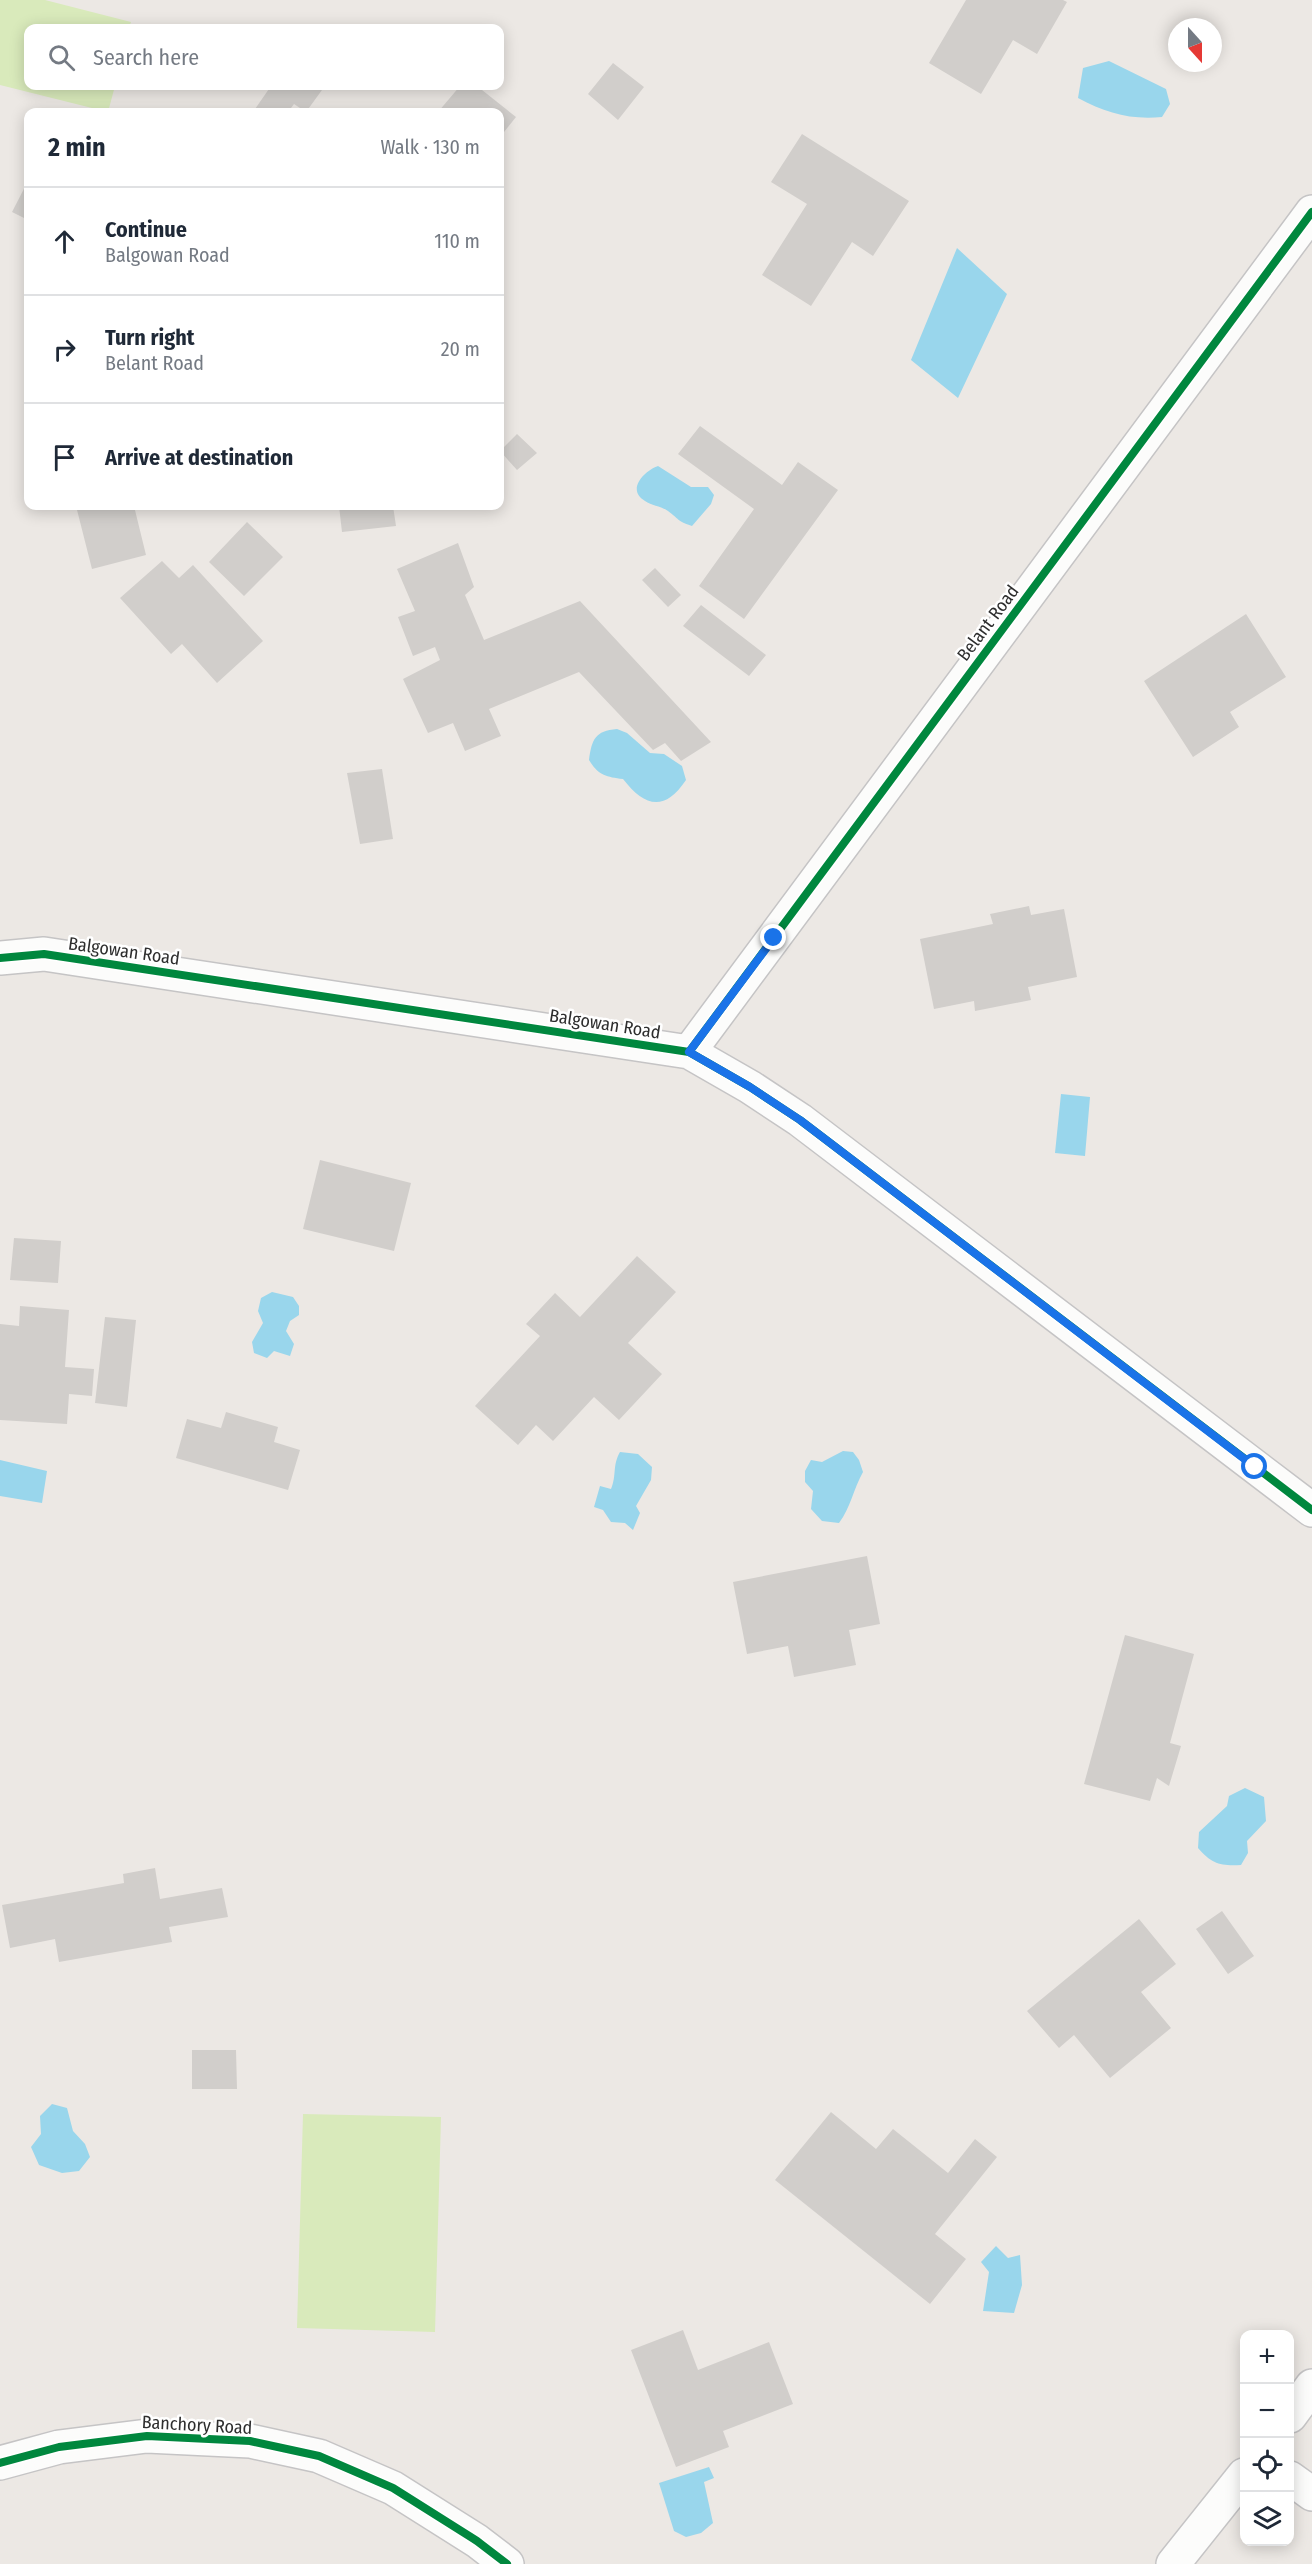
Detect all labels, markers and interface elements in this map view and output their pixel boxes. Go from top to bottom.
north arrow [1168,18,1222,72]
search box [24,24,504,90]
icon: search [45,41,78,74]
text: Search here [93,44,199,71]
text: 2 min [48,132,106,163]
text: Walk · 130 m [380,135,480,159]
text: Continue [105,216,187,243]
icon: ahead [48,225,81,258]
text: 110 m [434,229,480,253]
text: Balgowan Road [105,243,230,267]
text: Turn right [105,324,194,351]
icon: right [48,333,81,366]
text: 20 m [441,337,480,361]
text: Belant Road [105,351,204,375]
icon: arrive [48,441,81,474]
text: Arrive at destination [105,444,293,471]
street label: Belant Road [952,581,1024,665]
route end [760,924,786,950]
street label: Balgowan Road [67,932,181,970]
street label: Balgowan Road [548,1004,662,1044]
route start [1241,1453,1267,1479]
map controls [1240,2330,1294,2546]
button: + [1240,2330,1294,2384]
button: − [1240,2384,1294,2438]
street label: Banchory Road [141,2411,253,2439]
button: locate [1240,2438,1294,2492]
button: layers [1240,2492,1294,2546]

